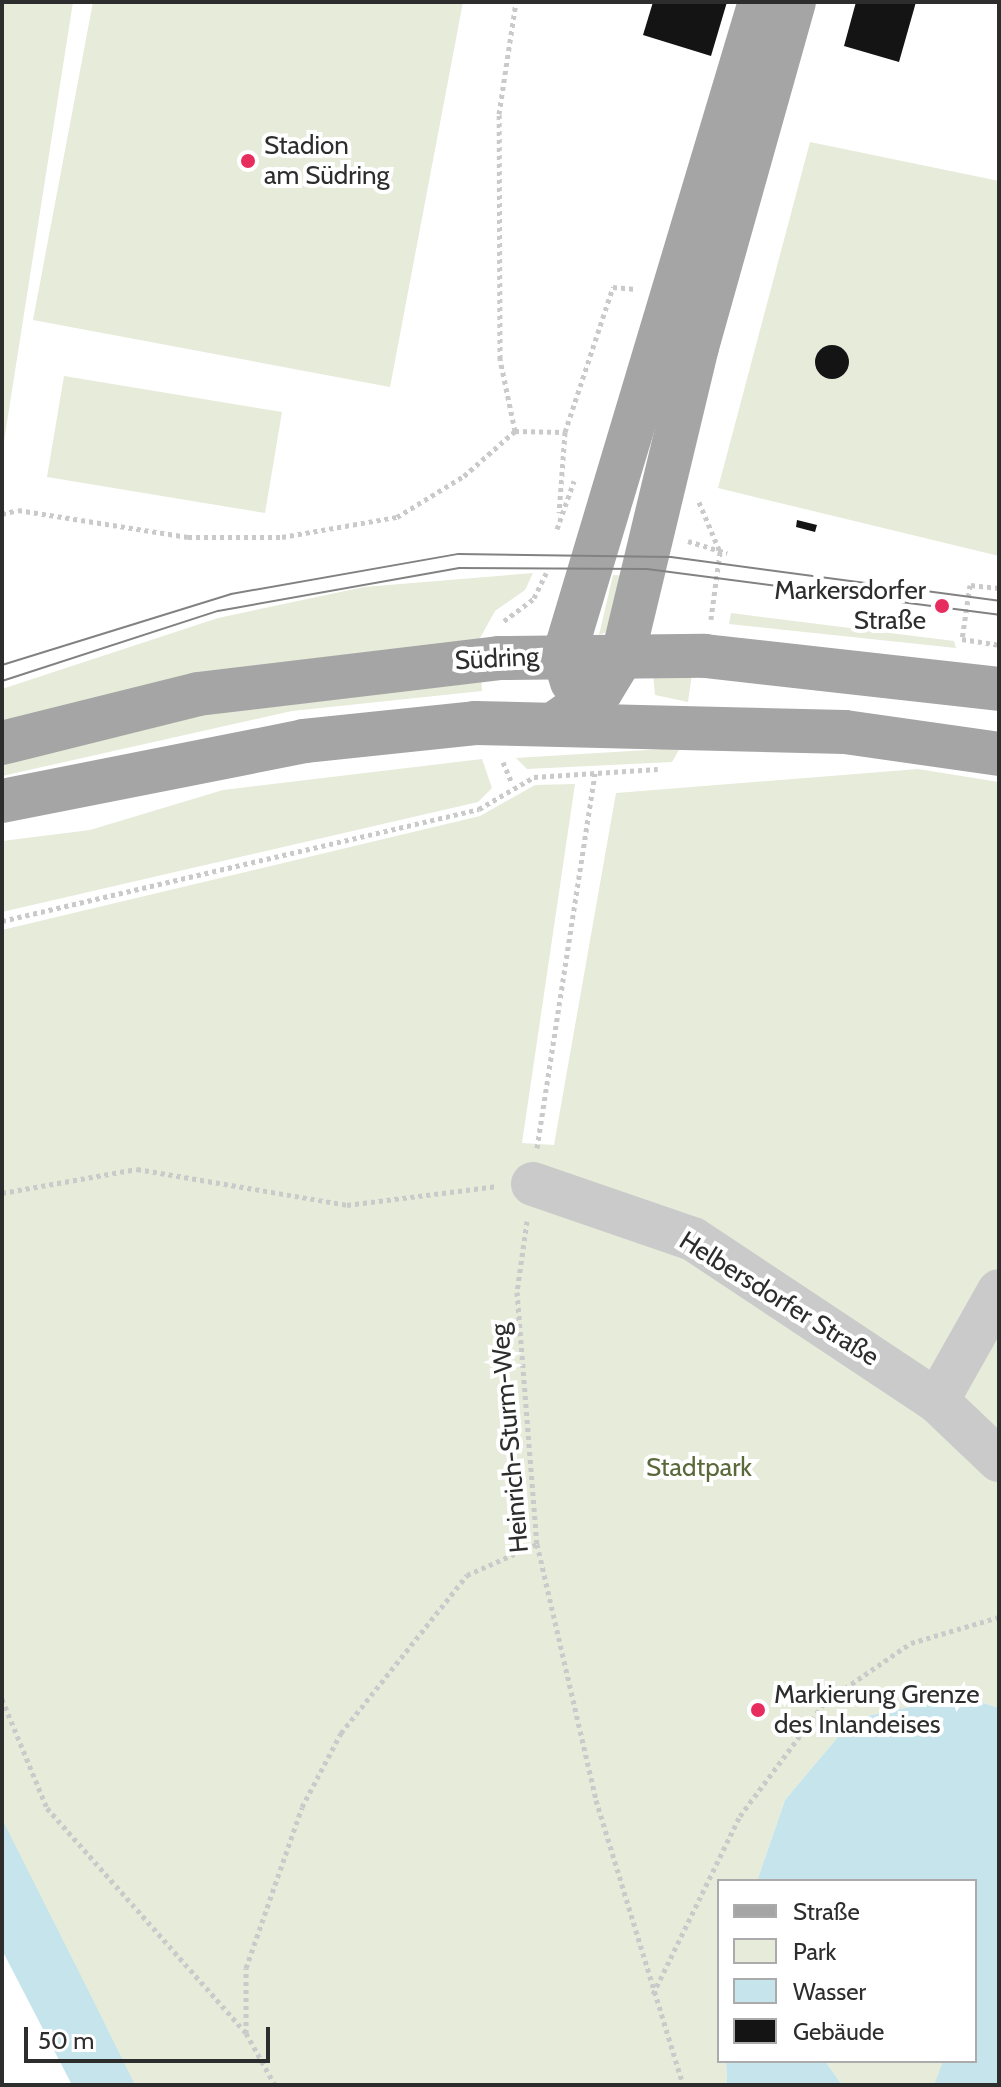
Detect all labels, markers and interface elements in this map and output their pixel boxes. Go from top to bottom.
place label: Stadion am Südring [264,130,389,192]
marker: Stadion am Südring [239,152,257,170]
place label: Markersdorfer Straße [774,575,926,636]
marker: Markersdorfer Straße [933,597,951,615]
street label: Südring [454,641,540,677]
street label: Helbersdorfer Straße [674,1225,884,1373]
street label: Heinrich-Sturm-Weg [484,1322,536,1554]
park label: Stadtpark [646,1452,752,1484]
place label: Markierung Grenze des Inlandeises [774,1679,980,1740]
marker: Markierung Grenze des Inlandeises [749,1701,767,1719]
legend [717,1879,977,2063]
text: Straße [793,1897,860,1926]
text: Park [793,1937,836,1966]
text: Wasser [793,1977,866,2006]
scale bar [28,2011,274,2061]
text: Gebäude [793,2017,884,2046]
text: 50 m [38,2026,94,2055]

